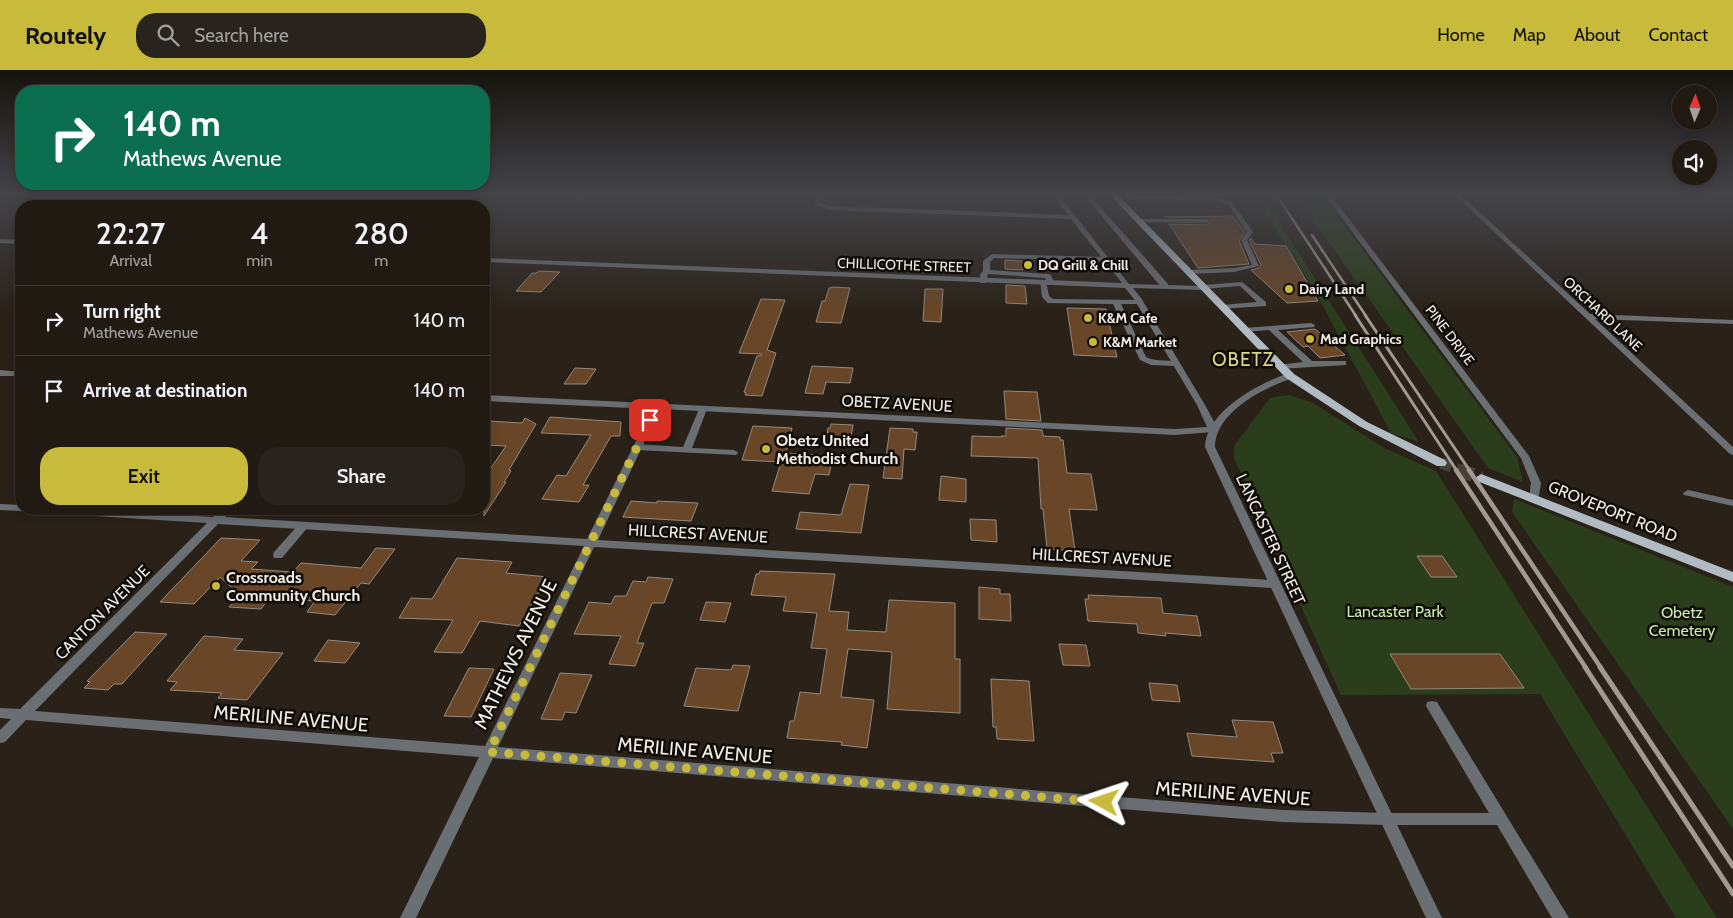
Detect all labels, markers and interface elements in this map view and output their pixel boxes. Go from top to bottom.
search box [136,13,486,58]
text: Routely [25,21,106,50]
icon: search [154,21,182,49]
text: Search here [194,24,289,47]
text: Home [1437,24,1485,46]
text: Map [1513,24,1546,46]
text: About [1574,24,1620,46]
text: Contact [1648,24,1708,46]
north arrow [1672,85,1718,130]
map controls [1672,85,1717,185]
text: 140 m [123,102,221,145]
icon: right [40,105,105,170]
button: sound [1672,140,1717,185]
text: Mathews Avenue [123,145,281,172]
text: 22:27 [96,215,165,252]
text: 4 [250,215,269,252]
text: 280 [354,215,409,252]
text: Arrival [109,251,152,270]
text: min [246,251,273,270]
text: m [374,251,388,270]
street label: CHILLICOTHE STREET [837,254,972,276]
place label: DQ Grill & Chill [1038,256,1129,274]
marker: DQ Grill & Chill [1022,259,1034,271]
street label: ORCHARD LANE [1560,273,1646,355]
place label: Dairy Land [1299,280,1364,298]
marker: Dairy Land [1283,283,1295,295]
text: Turn right [83,300,161,323]
street label: PINE DRIVE [1421,301,1479,369]
icon: right [40,307,68,335]
text: 140 m [414,309,465,332]
place label: K&M Cafe [1098,309,1158,327]
marker: K&M Cafe [1082,312,1094,324]
text: Mathews Avenue [83,323,198,342]
place label: Mad Graphics [1320,330,1402,348]
place label: K&M Market [1103,333,1177,351]
marker: Mad Graphics [1304,333,1316,345]
marker: K&M Market [1087,336,1099,348]
district label: OBETZ [1212,348,1274,371]
icon: arrive [40,377,68,405]
text: Arrive at destination [83,379,247,402]
text: 140 m [414,379,465,402]
street label: OBETZ AVENUE [841,391,953,416]
pin [629,399,671,441]
icon: arrive [636,406,664,434]
place label: Obetz United Methodist Church [776,431,898,468]
marker: Obetz United Methodist Church [760,443,772,455]
button: Exit [40,447,248,505]
button: Share [258,447,465,505]
street label: LANCASTER STREET [1232,471,1309,608]
street label: GROVEPORT ROAD [1546,477,1680,546]
street label: HILLCREST AVENUE [627,520,769,547]
street label: HILLCREST AVENUE [1031,544,1173,571]
street label: CANTON AVENUE [51,561,154,664]
place label: Crossroads Community Church [226,568,360,605]
street label: MATHEWS AVENUE [469,575,562,733]
marker: Crossroads Community Church [210,580,222,592]
park label: Lancaster Park [1346,602,1444,621]
park label: Obetz Cemetery [1649,603,1715,640]
street label: MERILINE AVENUE [213,700,369,737]
street label: MERILINE AVENUE [617,732,773,769]
position arrow [1077,775,1129,827]
street label: MERILINE AVENUE [1155,777,1311,810]

